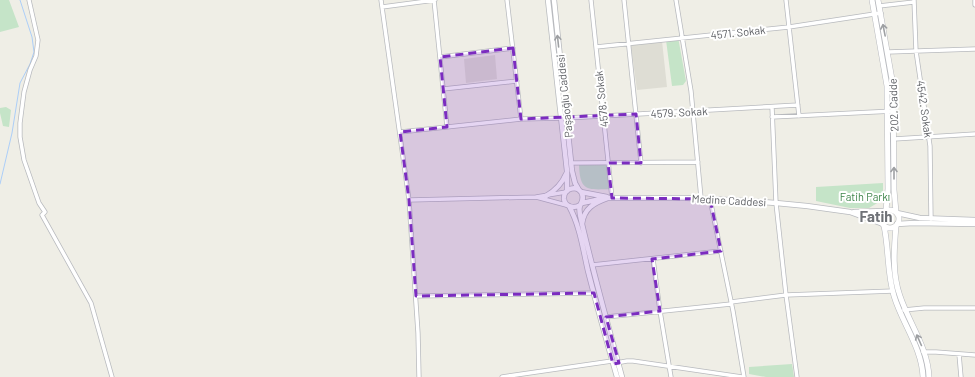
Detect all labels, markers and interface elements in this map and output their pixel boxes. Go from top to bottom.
street label: 4571. Sokak [710,23,767,41]
one-way arrow [880,23,888,36]
one-way arrow [555,35,562,48]
street label: Paşaoğlu Caddesi [553,54,575,138]
street label: 4578. Sokak [592,70,610,128]
street label: 202. Cadde [886,78,900,132]
street label: 4542. Sokak [915,79,936,139]
street label: 4579. Sokak [650,104,708,120]
one-way arrow [890,167,898,180]
park label: Fatih Parkı [840,190,890,203]
street label: Medine Caddesi [691,192,767,208]
district label: Fatih [859,207,893,225]
one-way arrow [915,334,922,346]

